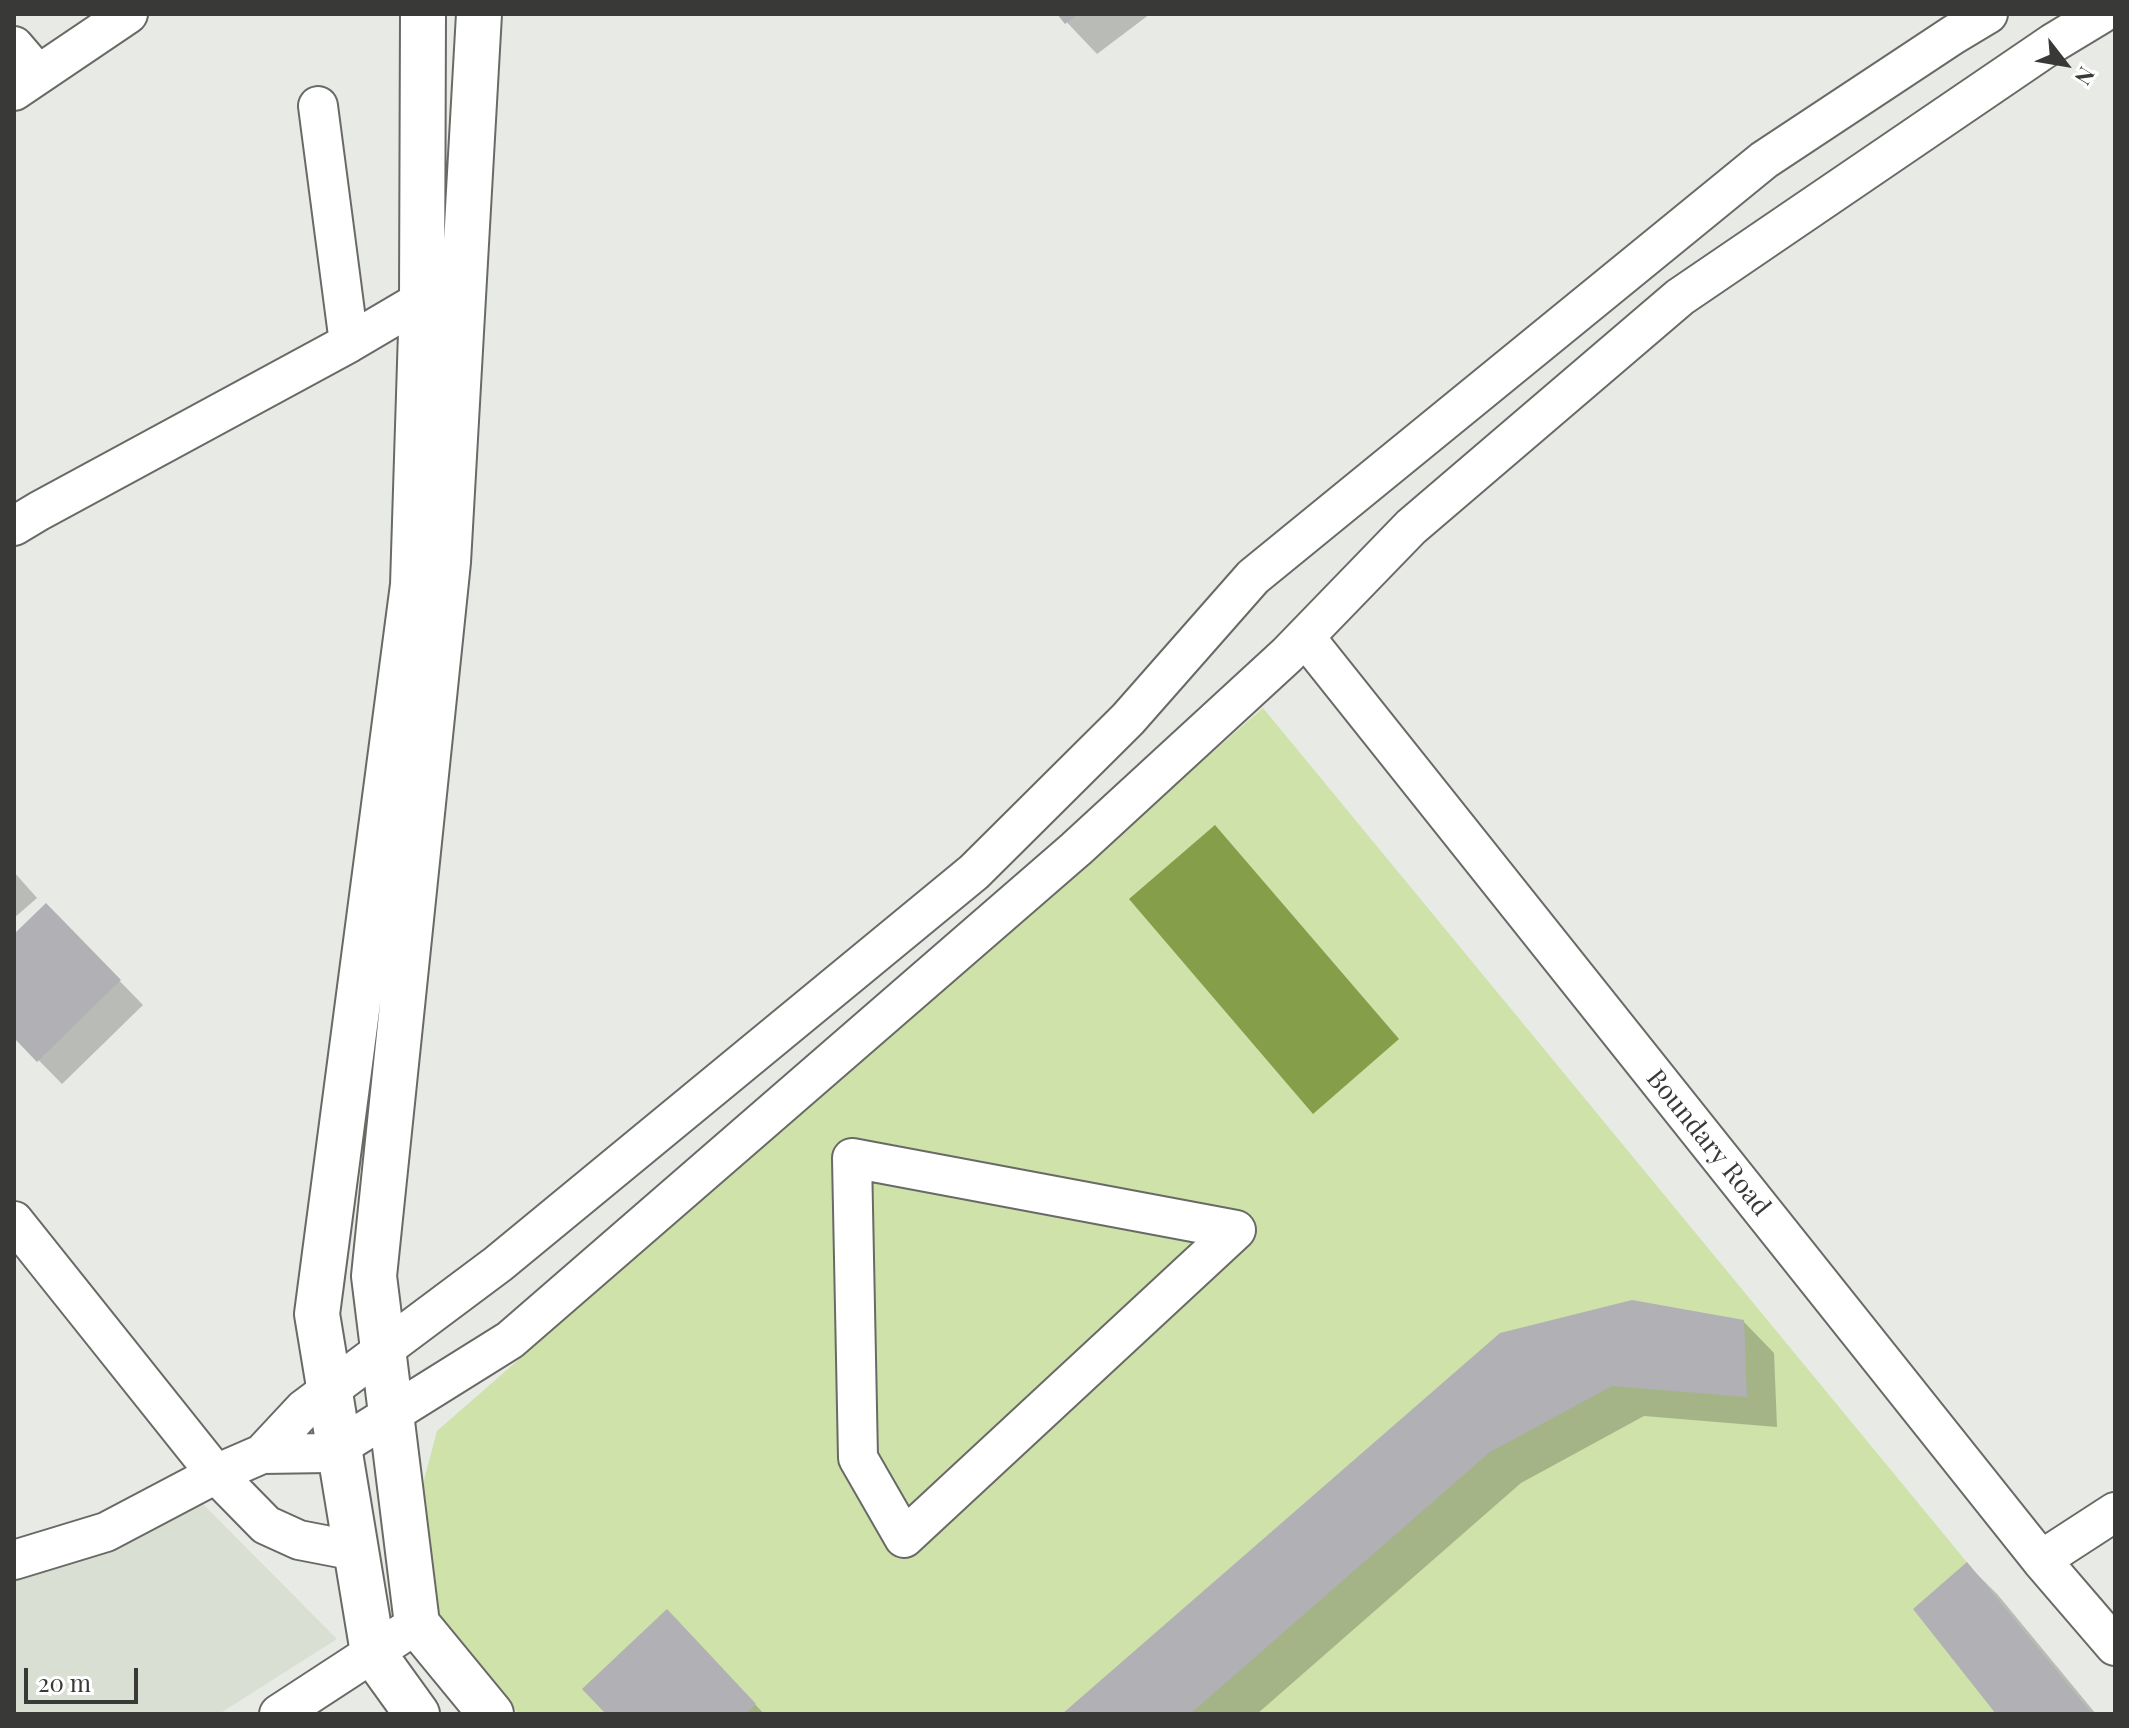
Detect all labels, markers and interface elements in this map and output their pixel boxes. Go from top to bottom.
north arrow [2025,24,2105,104]
text: N [2069,62,2103,91]
street label: Boundary Road [1639,1063,1777,1223]
scale bar [28,1652,142,1702]
text: 20 m [38,1666,91,1698]

